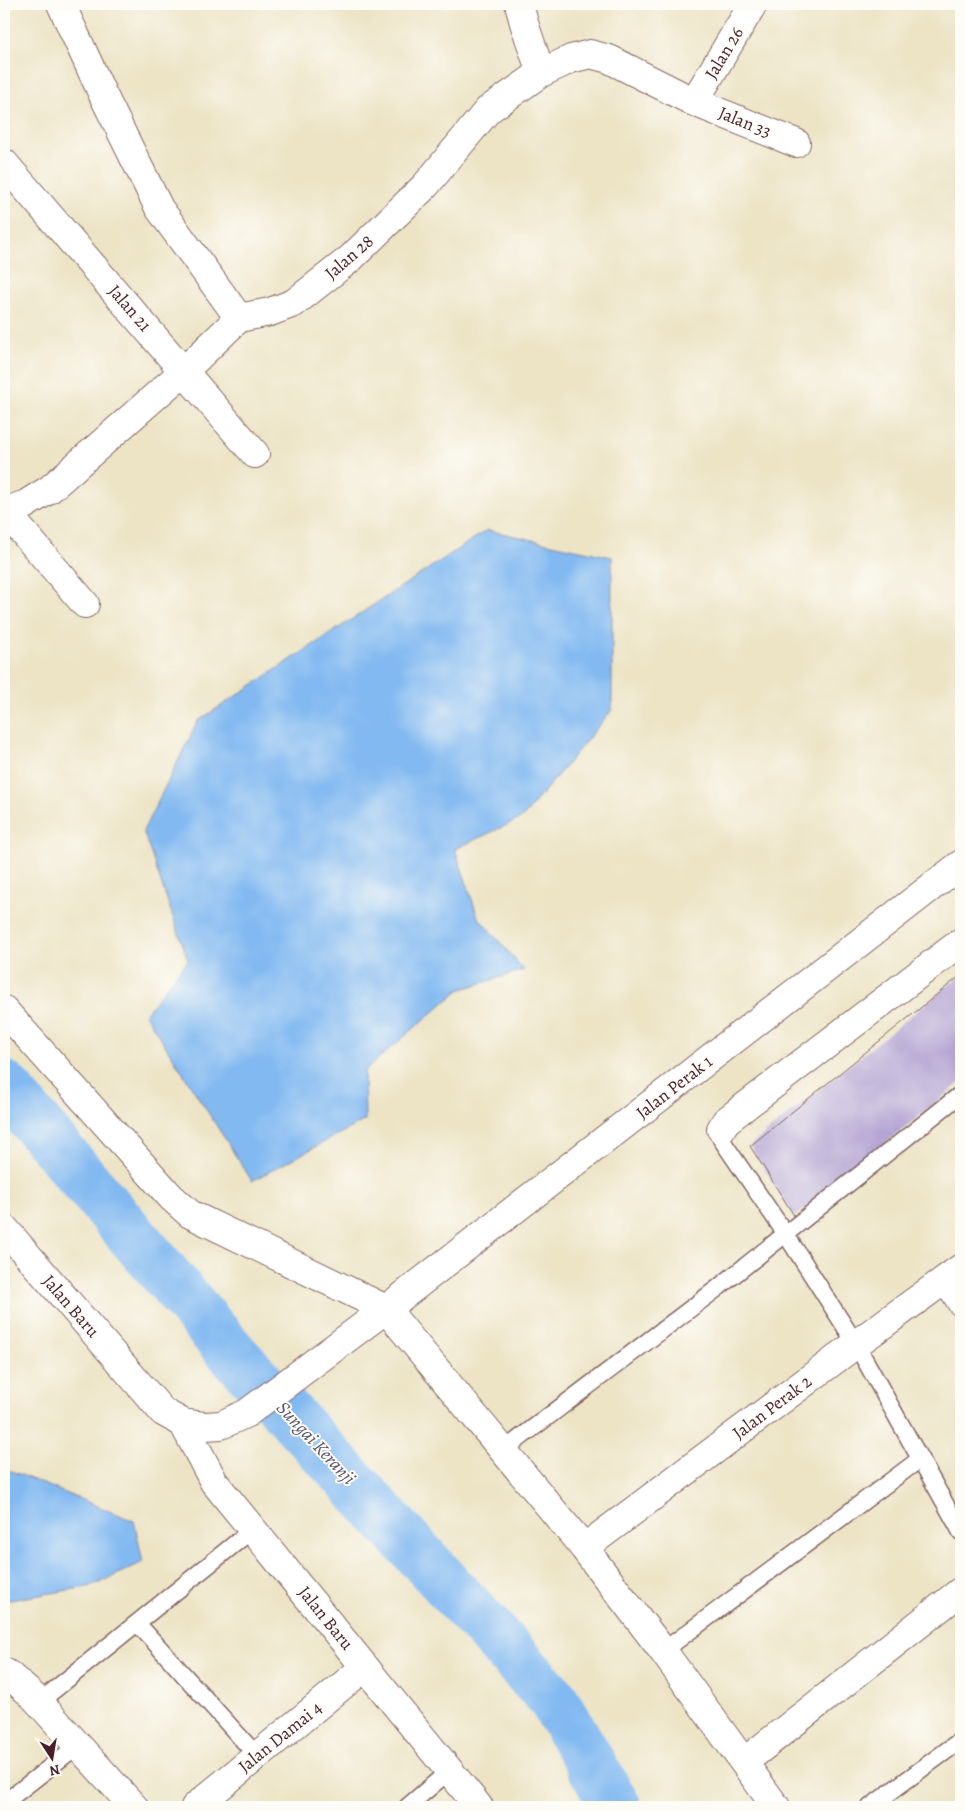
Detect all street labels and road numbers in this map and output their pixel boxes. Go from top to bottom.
street label: Jalan 26 [699,22,749,84]
street label: Jalan 33 [715,101,775,143]
street label: Jalan 28 [320,229,378,285]
street label: Jalan 21 [103,280,157,336]
street label: Jalan Perak 1 [631,1050,717,1124]
street label: Jalan Baru [37,1270,105,1343]
street label: Jalan Perak 2 [728,1369,817,1445]
street label: Jalan Baru [293,1581,359,1655]
street label: Jalan Damai 4 [233,1696,327,1778]

